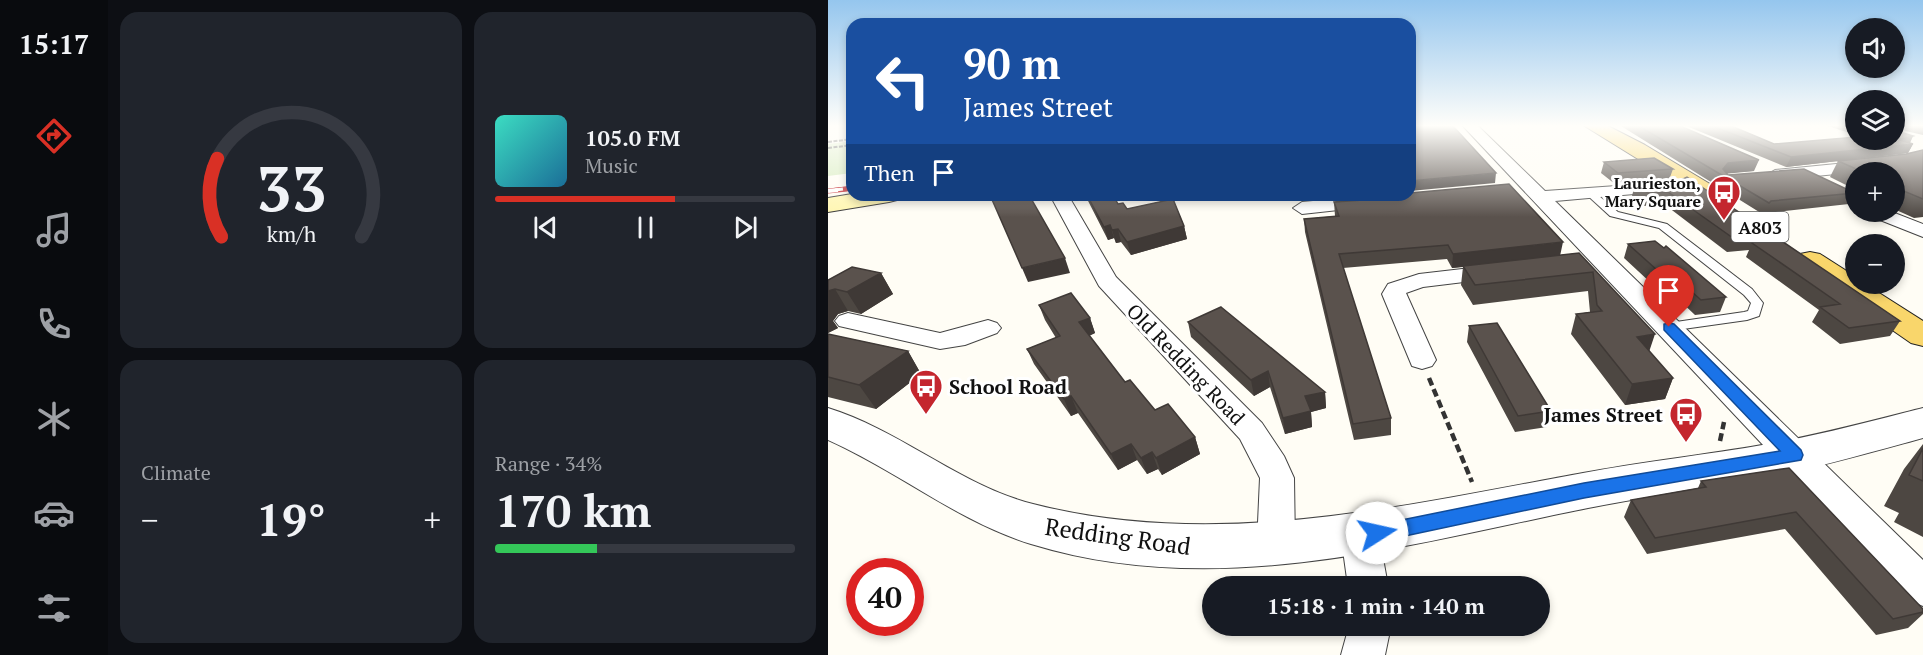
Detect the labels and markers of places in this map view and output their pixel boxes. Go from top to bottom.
place label: Laurieston, Mary Square [1605,172,1701,212]
bus stop icon: Laurieston, Mary Square [1706,174,1742,221]
pin [1643,265,1694,327]
bus stop icon: School Road [908,368,944,415]
place label: School Road [949,373,1067,400]
bus stop icon: James Street [1668,396,1704,443]
place label: James Street [1544,401,1663,428]

